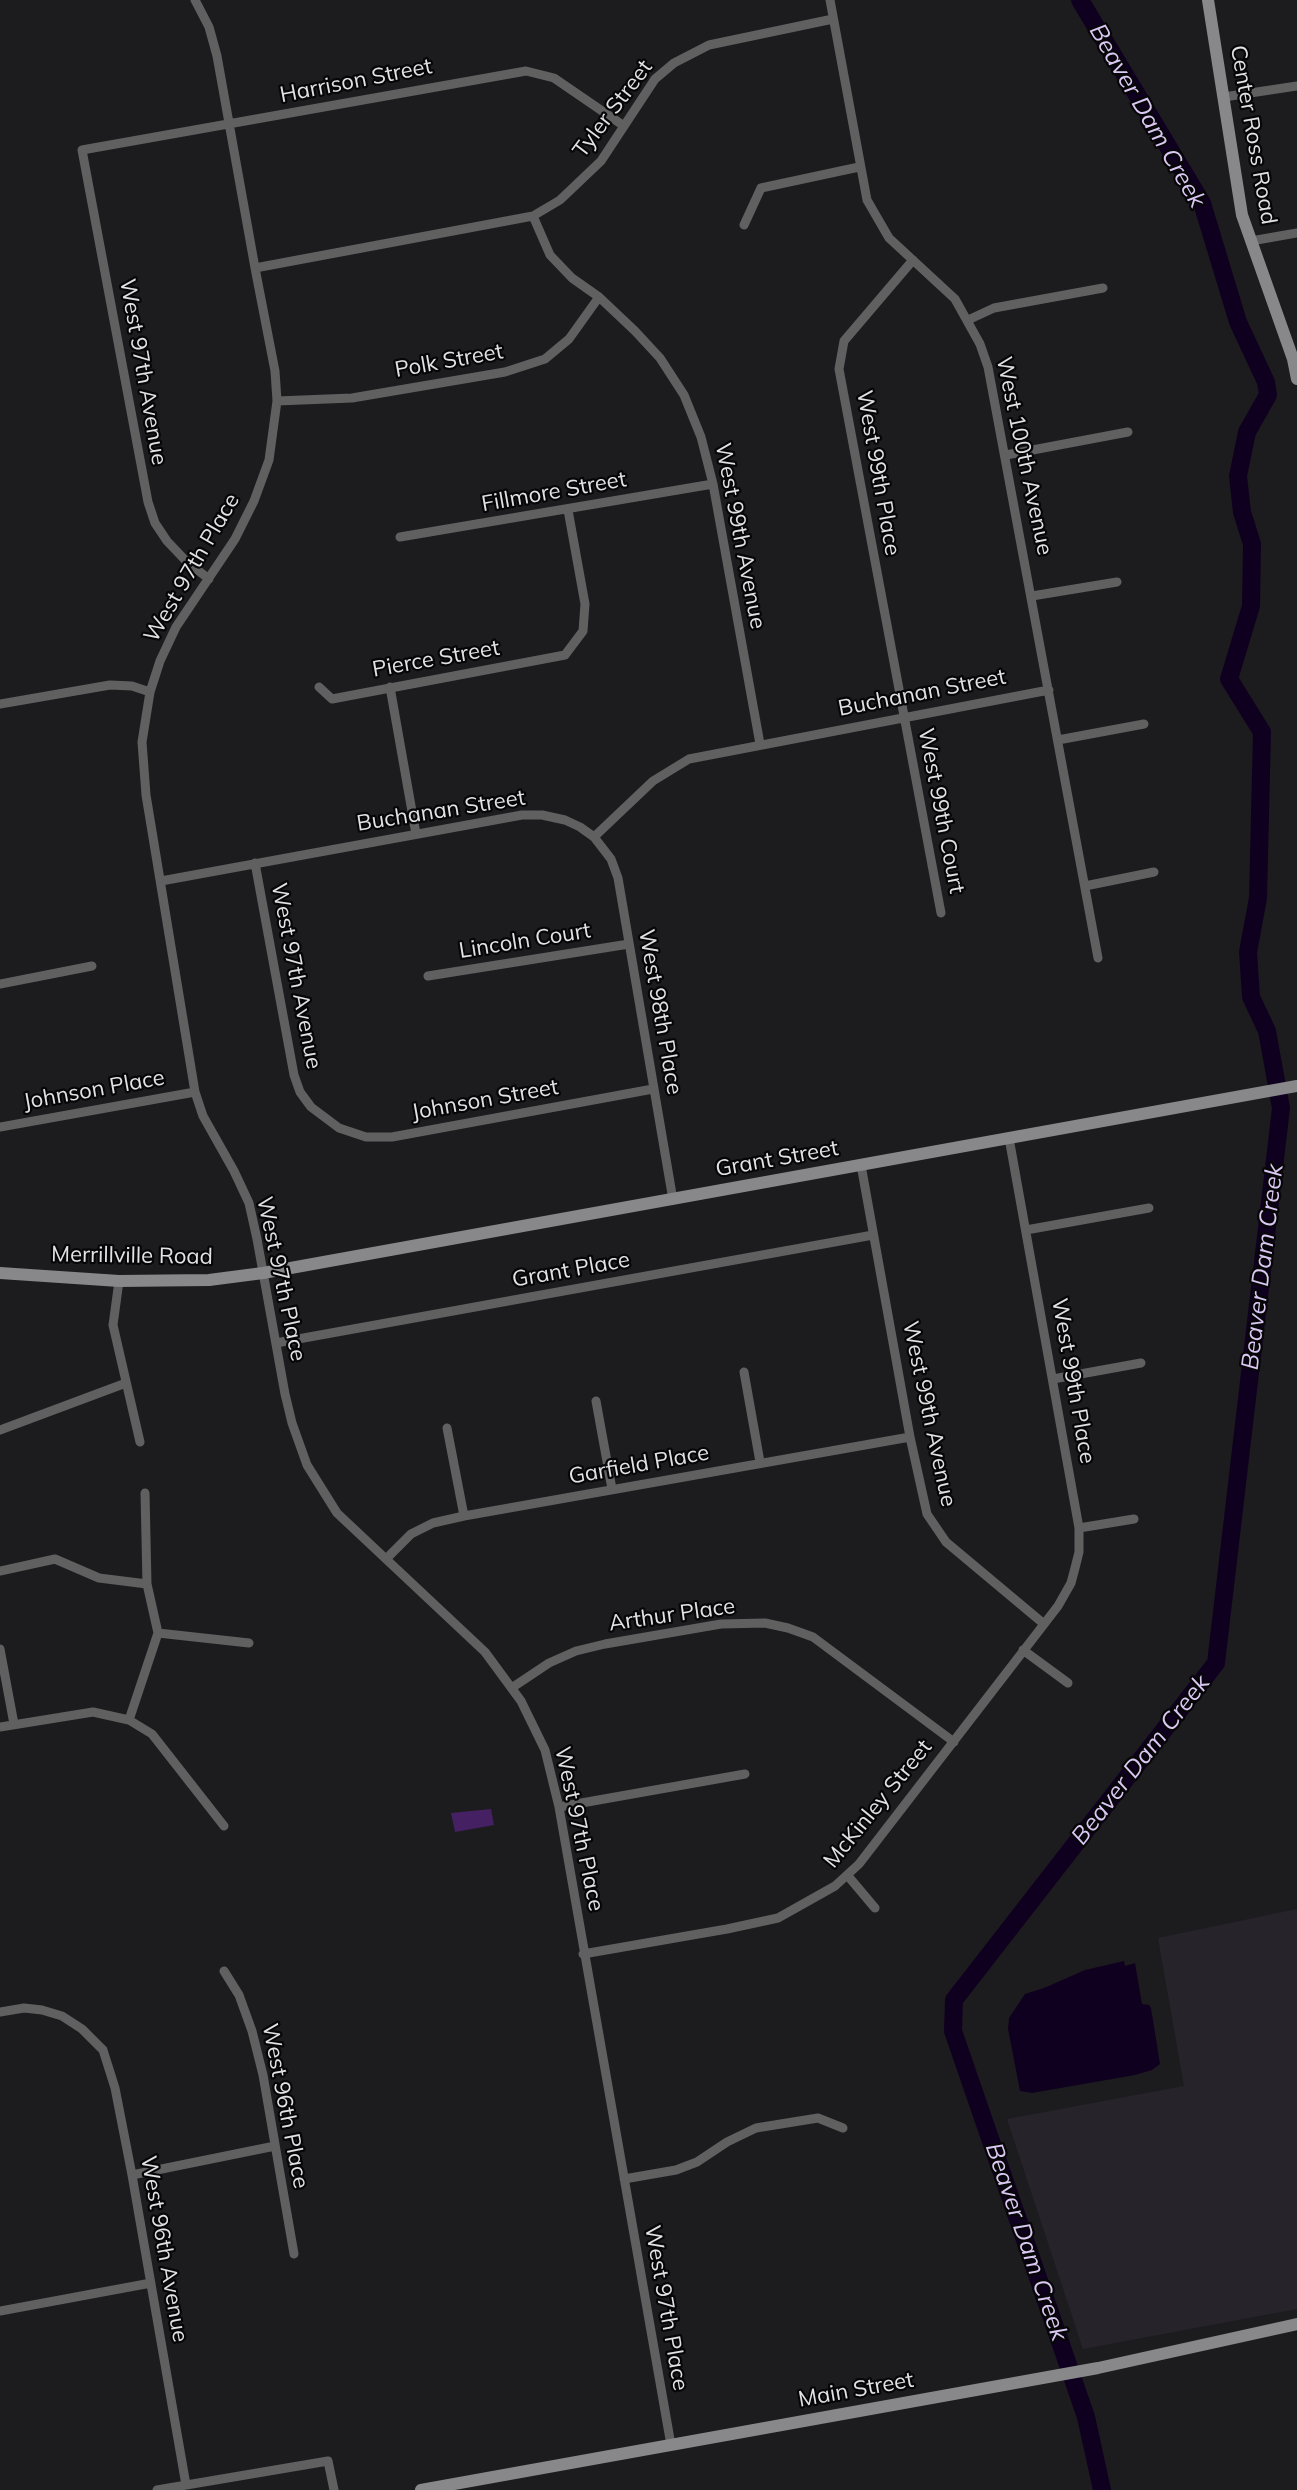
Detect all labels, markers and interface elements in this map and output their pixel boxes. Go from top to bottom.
water label: Beaver Dam Creek [1083,19,1211,213]
street label: Center Ross Road [1224,43,1282,227]
street label: Harrison Street [278,53,434,109]
street label: Tyler Street [568,55,658,163]
street label: West 97th Avenue [114,277,172,467]
street label: Polk Street [393,338,505,384]
street label: West 100th Avenue [990,354,1058,558]
street label: West 99th Place [850,388,906,558]
street label: West 99th Avenue [709,441,771,631]
street label: Fillmore Street [480,466,628,518]
street label: West 97th Place [139,489,245,647]
street label: Pierce Street [370,635,502,683]
street label: Buchanan Street [836,664,1008,722]
street label: West 99th Court [912,726,970,896]
street label: Buchanan Street [355,785,527,837]
street label: West 97th Avenue [265,881,327,1071]
street label: Lincoln Court [457,918,593,964]
street label: West 98th Place [632,927,688,1097]
street label: Johnson Place [21,1065,167,1115]
street label: Johnson Street [410,1074,560,1126]
street label: Grant Street [713,1135,841,1183]
water label: Beaver Dam Creek [1236,1162,1290,1372]
street label: West 97th Place [251,1194,311,1364]
street label: Merrillville Road [51,1241,213,1271]
street label: Grant Place [510,1247,632,1293]
street label: West 99th Place [1045,1296,1101,1466]
street label: West 99th Avenue [896,1319,962,1509]
street label: Garfield Place [567,1440,711,1490]
street label: Arthur Place [607,1593,737,1637]
water label: Beaver Dam Creek [1066,1669,1216,1851]
street label: McKinley Street [818,1735,938,1873]
street label: West 97th Place [549,1744,609,1914]
street label: West 96th Place [256,2021,314,2191]
water label: Beaver Dam Creek [979,2139,1073,2345]
street label: West 96th Avenue [135,2154,193,2344]
street label: West 97th Place [638,2223,694,2393]
street label: Main Street [796,2367,916,2413]

